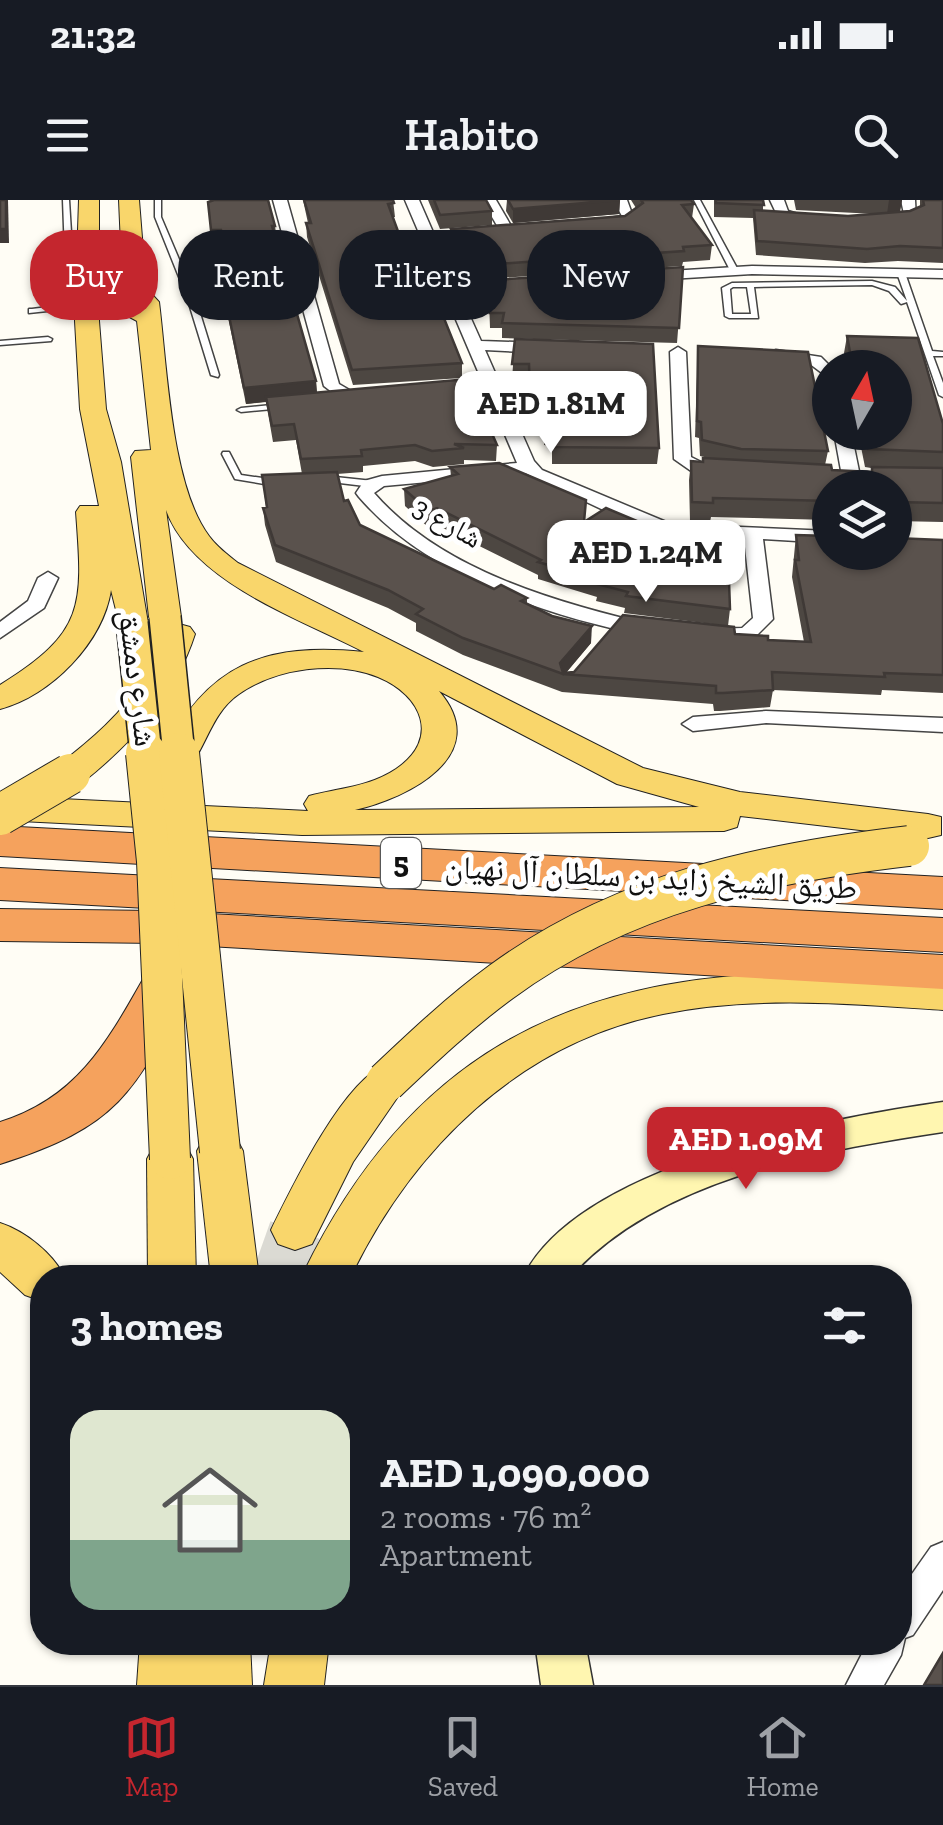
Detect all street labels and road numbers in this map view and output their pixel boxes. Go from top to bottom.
street label: شارع 3 [407,490,488,556]
street label: شارع دمشق [110,607,165,749]
road number: 5 [381,838,421,888]
street label: طريق الشيخ زايد بن سلطان آل نهيان [444,847,858,908]

